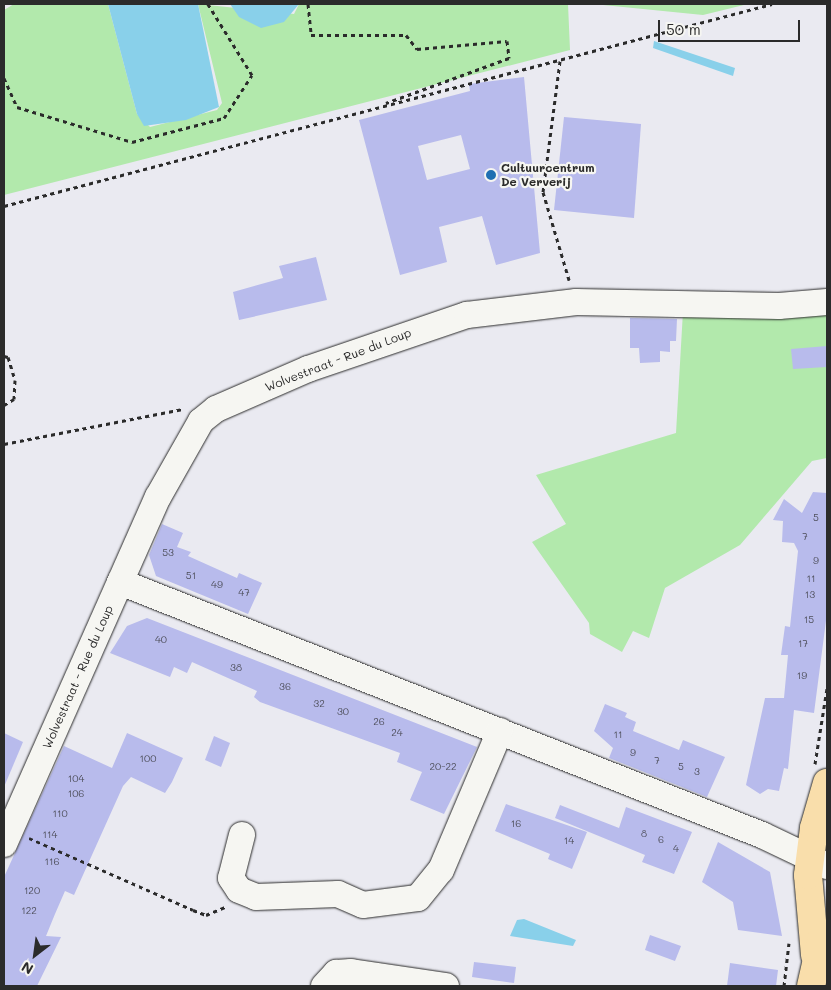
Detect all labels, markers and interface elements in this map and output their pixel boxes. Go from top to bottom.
scale bar [661,10,804,42]
text: 50 m [666,19,701,39]
place label: Cultuurcentrum De Ververij [501,161,595,189]
marker: Cultuurcentrum De Ververij [485,169,497,181]
street label: Wolvestraat - Rue du Loup [263,325,413,395]
house number: 5 [813,512,819,524]
house number: 7 [802,531,808,543]
house number: 53 [162,547,174,559]
house number: 9 [813,555,819,567]
house number: 51 [186,570,196,582]
house number: 11 [807,573,815,585]
house number: 49 [211,579,223,591]
house number: 47 [238,587,250,599]
house number: 13 [805,589,815,601]
street label: Wolvestraat - Rue du Loup [40,603,116,751]
house number: 15 [804,614,814,626]
house number: 40 [155,634,167,646]
house number: 17 [798,638,808,650]
house number: 38 [230,662,242,674]
house number: 19 [797,670,807,682]
house number: 36 [279,681,291,693]
house number: 32 [313,698,325,710]
house number: 30 [337,706,349,718]
house number: 26 [373,716,385,728]
house number: 24 [391,727,403,739]
house number: 11 [614,729,622,741]
house number: 9 [630,747,636,759]
house number: 100 [140,753,156,765]
house number: 7 [654,755,660,767]
house number: 20-22 [429,761,457,773]
house number: 5 [678,761,684,773]
house number: 3 [694,766,700,778]
house number: 104 [68,773,84,785]
house number: 106 [68,788,84,800]
house number: 110 [52,808,68,820]
house number: 16 [511,818,521,830]
house number: 8 [641,828,647,840]
house number: 114 [43,829,57,841]
house number: 6 [658,834,664,846]
house number: 14 [564,835,574,847]
house number: 4 [673,843,679,855]
house number: 116 [45,856,59,868]
house number: 120 [24,885,40,897]
house number: 122 [21,905,37,917]
north arrow [10,930,60,980]
text: N [18,958,37,979]

